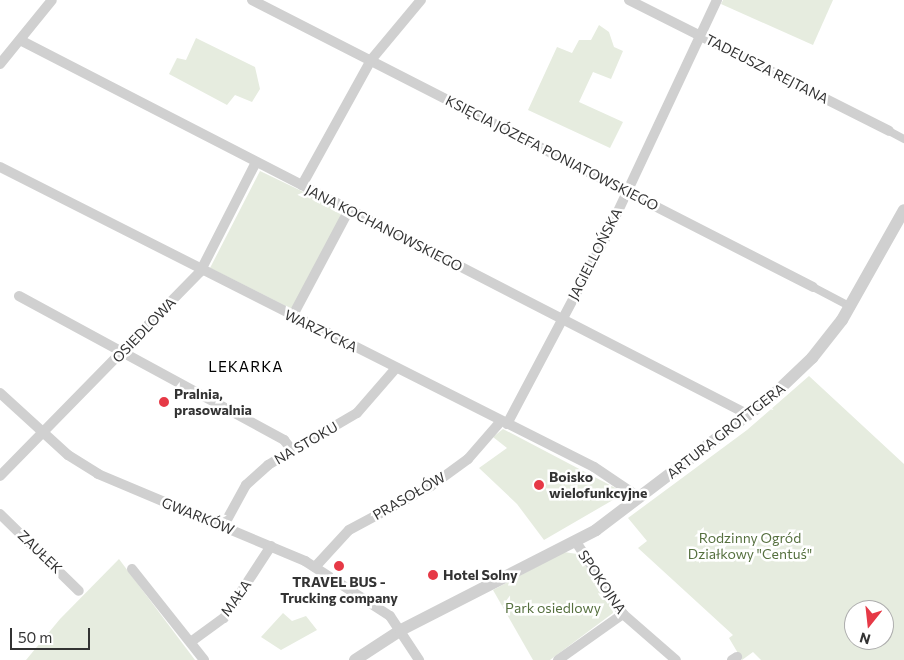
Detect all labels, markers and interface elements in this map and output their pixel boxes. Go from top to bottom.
street label: TADEUSZA REJTANA [703,31,831,107]
street label: KSIĘCIA JÓZEFA PONIATOWSKIEGO [443,92,661,214]
street label: JANA KOCHANOWSKIEGO [303,181,465,275]
street label: JAGIELLOŃSKA [565,205,625,303]
street label: OSIEDLOWA [109,294,179,366]
street label: WARZYCKA [282,306,360,356]
district label: LEKARKA [207,358,285,376]
street label: ARTURA GROTTGERA [664,380,788,482]
place label: Pralnia, prasowalnia [174,386,252,418]
marker: Pralnia, prasowalnia [158,396,170,408]
street label: NA STOKU [271,418,341,468]
street label: PRASOŁÓW [370,468,448,524]
place label: Boisko wielofunkcyjne [549,469,647,502]
marker: Boisko wielofunkcyjne [533,479,545,491]
street label: GWARKÓW [159,494,237,538]
street label: ZAUŁEK [14,527,66,577]
park label: Rodzinny Ogród Działkowy "Centuś" [688,530,812,562]
street label: SPOKOJNA [575,547,629,617]
marker: TRAVEL BUS - Trucking company [333,560,345,572]
place label: Hotel Solny [443,567,518,583]
marker: Hotel Solny [427,569,439,581]
place label: TRAVEL BUS - Trucking company [280,574,398,606]
street label: MAŁA [217,577,255,619]
park label: Park osiedlowy [505,600,601,616]
north arrow [844,600,894,650]
scale bar [12,618,92,650]
text: 50 m [18,628,52,646]
text: N [858,629,872,649]

